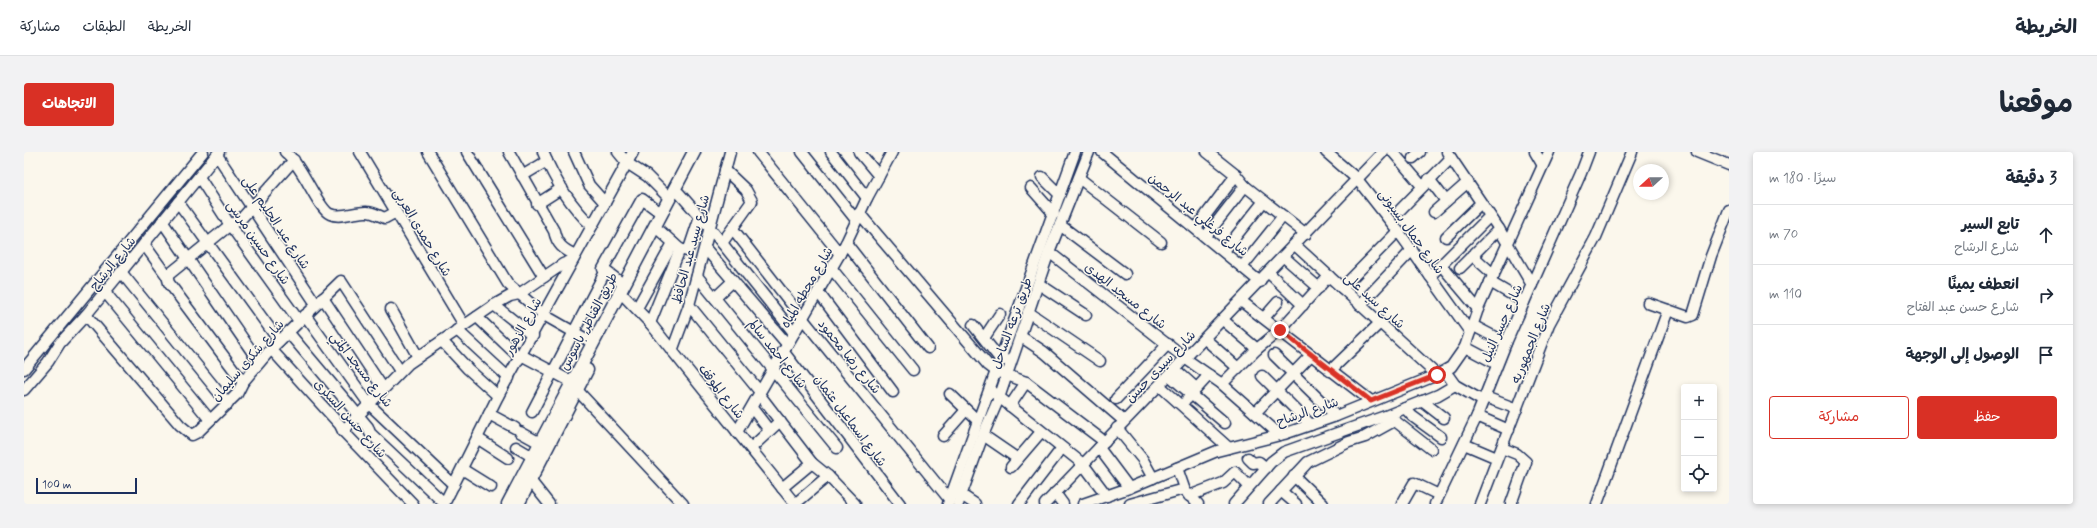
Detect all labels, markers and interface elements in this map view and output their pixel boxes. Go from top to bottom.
text: الخريطة [2015,15,2077,40]
text: مشاركة [20,18,60,36]
text: الطبقات [82,18,126,36]
text: الخريطة [148,18,191,36]
button: الاتجاهات [24,83,114,126]
text: موقعنا [1999,86,2073,123]
north arrow [1633,164,1669,200]
text: 3 دقيقة [2006,167,2057,189]
street label: شارع فرغلي عبد الرحمن [1143,169,1252,262]
text: سيرًا · 180 m [1769,170,1836,187]
street label: شارع عبد الحليم على [237,173,313,274]
street label: شارع حمدى العربى [389,186,455,280]
street label: شارع جمال بسيونى [1374,186,1447,278]
street label: شارع سيد عبد الحافظ [669,193,714,306]
street label: شارع حسين مرسى [222,197,293,288]
text: تابع السير [1961,215,2019,235]
icon: ahead [2035,224,2057,246]
text: 70 m [1769,226,1798,243]
street label: شارع الرشاح [86,233,140,294]
text: شارع الرشاح [1954,239,2019,256]
street label: شارع محطه المياه [777,244,837,331]
street label: شارع مسجد الهدى [1081,259,1169,333]
street label: شارع سيد على [1340,269,1408,333]
street label: طريق القناطر, باسوس [556,270,622,374]
street label: طريق ترعه الساحل [988,275,1037,372]
text: انعطف يمينًا [1948,275,2019,295]
street label: شارع جسر النيل [1478,282,1527,365]
icon: right [2035,284,2057,306]
text: 110 m [1769,286,1802,303]
street label: شارع الزهور [500,295,546,360]
text: شارع حسن عبد الفتاح [1907,299,2019,316]
street label: شارع الجمهوريه [1508,301,1555,386]
street label: شارع شكرى سليمان [208,316,288,405]
street label: شارع احمد سالم [743,316,810,393]
street label: شارع رضا محمود [814,316,884,398]
route end [1271,321,1289,339]
street label: شارع سيدى حسن [1122,327,1200,407]
street label: شارع مسجد المني [324,329,396,413]
icon: arrive [2035,344,2057,366]
text: الوصول إلى الوجهة [1905,345,2019,365]
street label: شارع الموقف [694,361,748,423]
route start [1428,366,1446,384]
street label: شارع اسماعيل عثمان [810,371,890,470]
street label: شارع حسن السكرى [310,376,390,462]
map controls [1681,384,1717,492]
button: + [1681,384,1717,420]
street label: شارع الرشاح [1274,394,1341,431]
button: مشاركة [1769,396,1909,439]
button: حفظ [1917,396,2057,439]
button: − [1681,420,1717,456]
button: locate [1681,456,1717,492]
scale bar [36,476,137,495]
text: 100 m [42,478,72,492]

